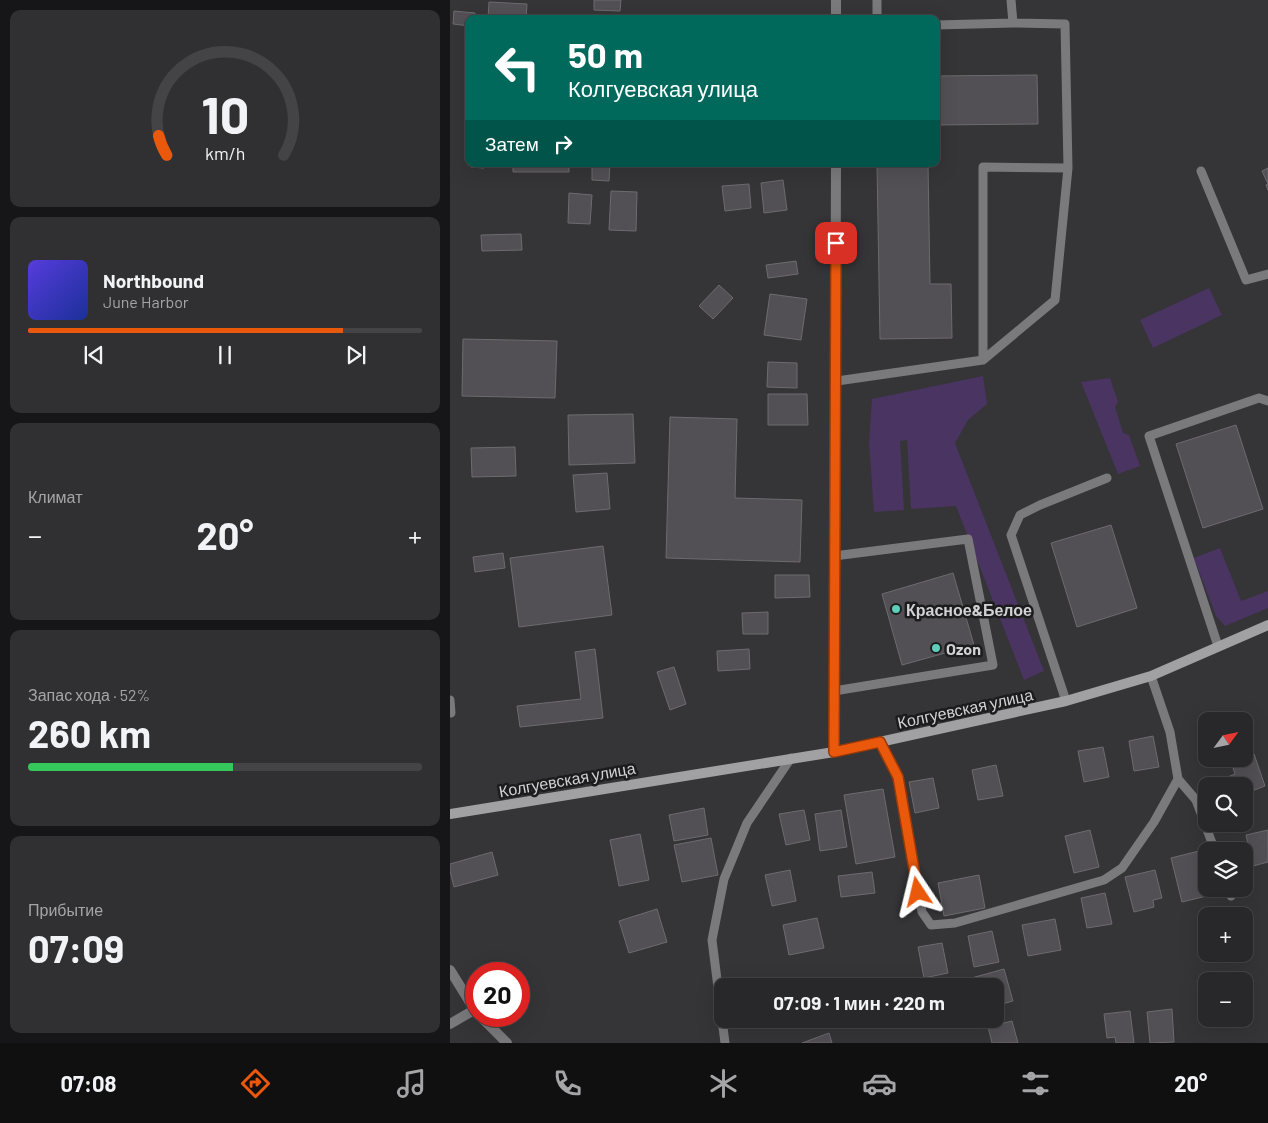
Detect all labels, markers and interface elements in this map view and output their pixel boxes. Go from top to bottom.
text: 50 m [568,33,643,75]
icon: left [485,35,550,100]
text: Колгуевская улица [568,75,758,101]
text: 10 [201,82,249,144]
icon: right [549,130,577,158]
text: Затем [485,132,539,155]
text: km/h [205,142,245,164]
pin [815,222,857,264]
icon: arrive [822,229,850,257]
text: Northbound [103,269,204,292]
text: June Harbor [103,292,189,311]
icon: previous [80,341,108,369]
icon: pause [211,341,239,369]
icon: next [342,341,370,369]
text: Климат [28,487,82,506]
text: 20° [196,512,254,558]
text: − [28,518,42,552]
text: + [408,518,422,552]
place label: Красное&Белое [906,600,1032,619]
marker: Красное&Белое [890,603,902,615]
place label: Ozon [946,639,981,658]
marker: Ozon [930,642,942,654]
street label: Колгуевская улица [895,684,1035,732]
text: Запас хода · 52% [28,685,150,704]
text: 260 km [28,710,151,756]
north arrow [1198,712,1252,768]
map controls [1198,712,1253,1027]
street label: Колгуевская улица [497,758,637,800]
button: search [1198,777,1253,832]
button: layers [1198,842,1253,897]
position arrow [891,865,943,917]
text: Прибытие [28,900,103,919]
button: + [1198,907,1253,962]
text: 07:09 [28,925,124,971]
speed limit sign: 20 [465,962,530,1027]
button: − [1198,972,1253,1027]
text: 07:09 · 1 мин · 220 m [773,991,945,1014]
icon: directions [238,1066,273,1101]
icon: music [394,1066,429,1101]
icon: phone [550,1066,585,1101]
icon: climate [706,1066,741,1101]
icon: car [862,1066,897,1101]
icon: filters [1018,1066,1053,1101]
text: 07:08 [61,1070,116,1096]
text: 20° [1174,1070,1207,1096]

